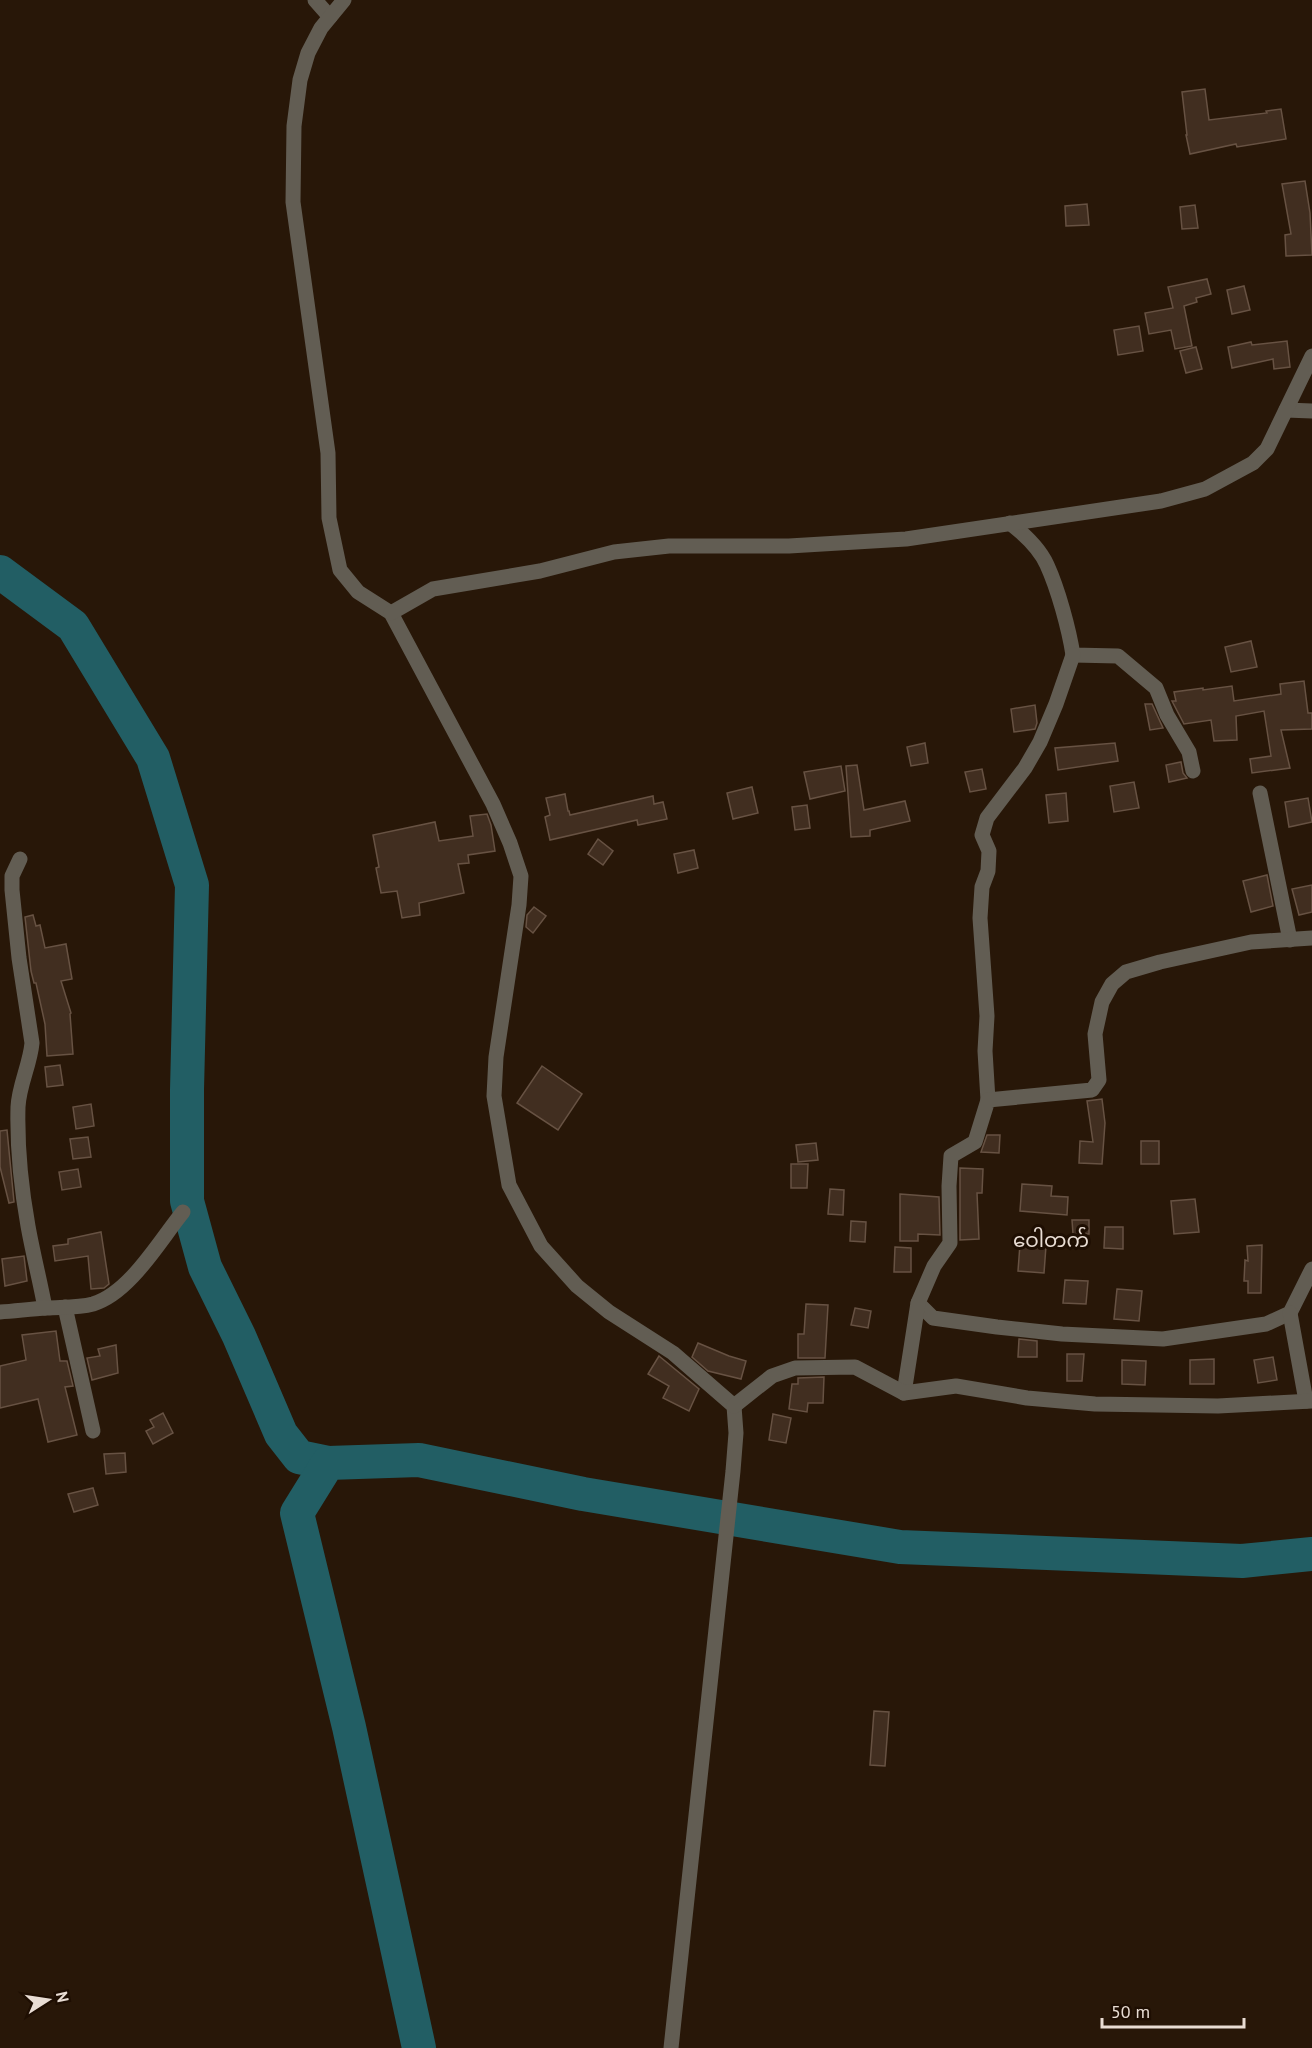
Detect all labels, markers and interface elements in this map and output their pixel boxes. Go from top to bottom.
district label: ဝေါတက် [1013,1226,1089,1253]
north arrow [18,1970,78,2030]
text: N [52,1990,74,2004]
scale bar [1102,1991,1244,2029]
text: 50 m [1111,2000,1150,2023]

